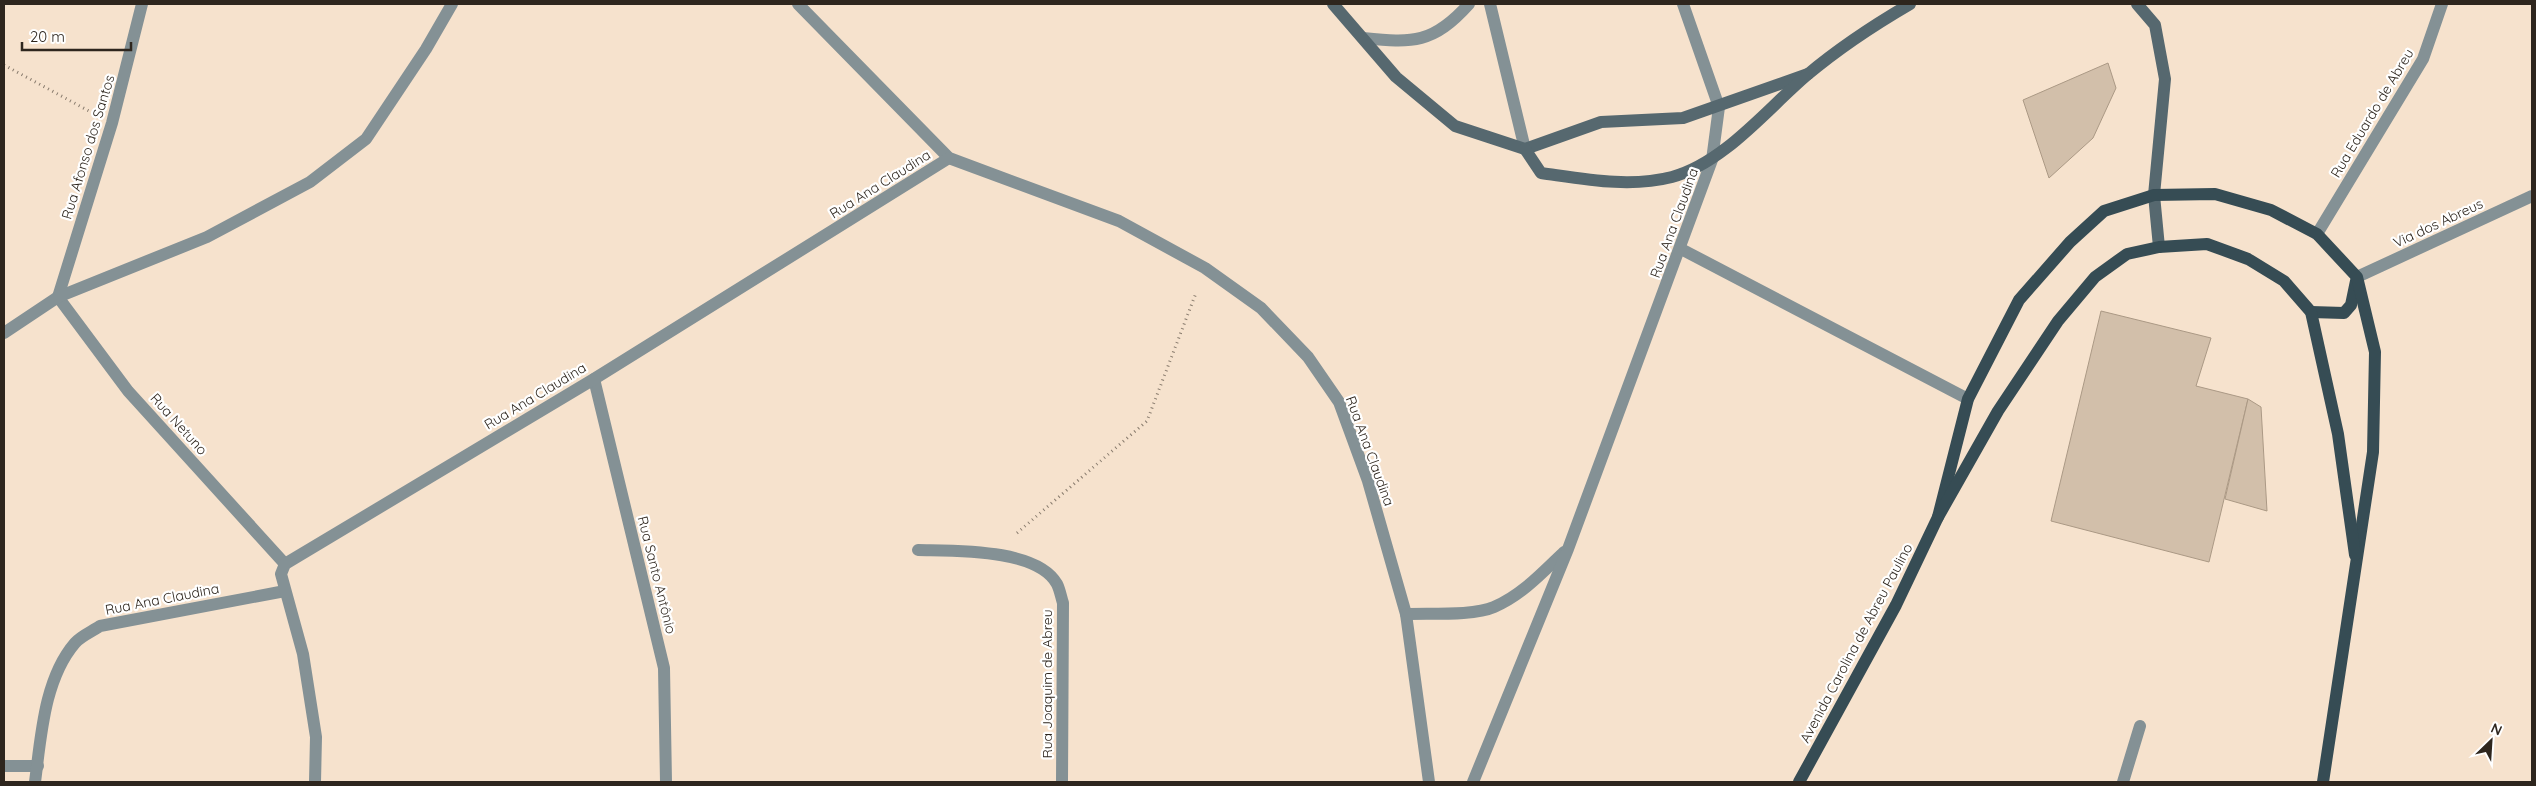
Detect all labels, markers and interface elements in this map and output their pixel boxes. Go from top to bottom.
scale bar [22,20,131,52]
text: 20 m [30,27,65,46]
street label: Rua Eduardo de Abreu [2326,45,2418,181]
street label: Rua Afonso dos Santos [57,73,119,221]
street label: Rua Ana Claudina [826,146,934,222]
street label: Rua Ana Claudina [1646,166,1702,280]
street label: Via dos Abreus [2390,194,2486,252]
street label: Rua Ana Claudina [481,358,589,434]
street label: Rua Netuno [147,389,211,459]
street label: Rua Ana Claudina [1342,394,1398,508]
street label: Rua Santo Antônio [634,514,680,636]
street label: Avenida Carolina de Abreu Paulino [1796,540,1916,746]
street label: Rua Ana Claudina [103,579,221,619]
street label: Rua Joaquim de Abreu [1038,609,1056,759]
north arrow [2466,716,2516,766]
text: N [2488,719,2505,740]

